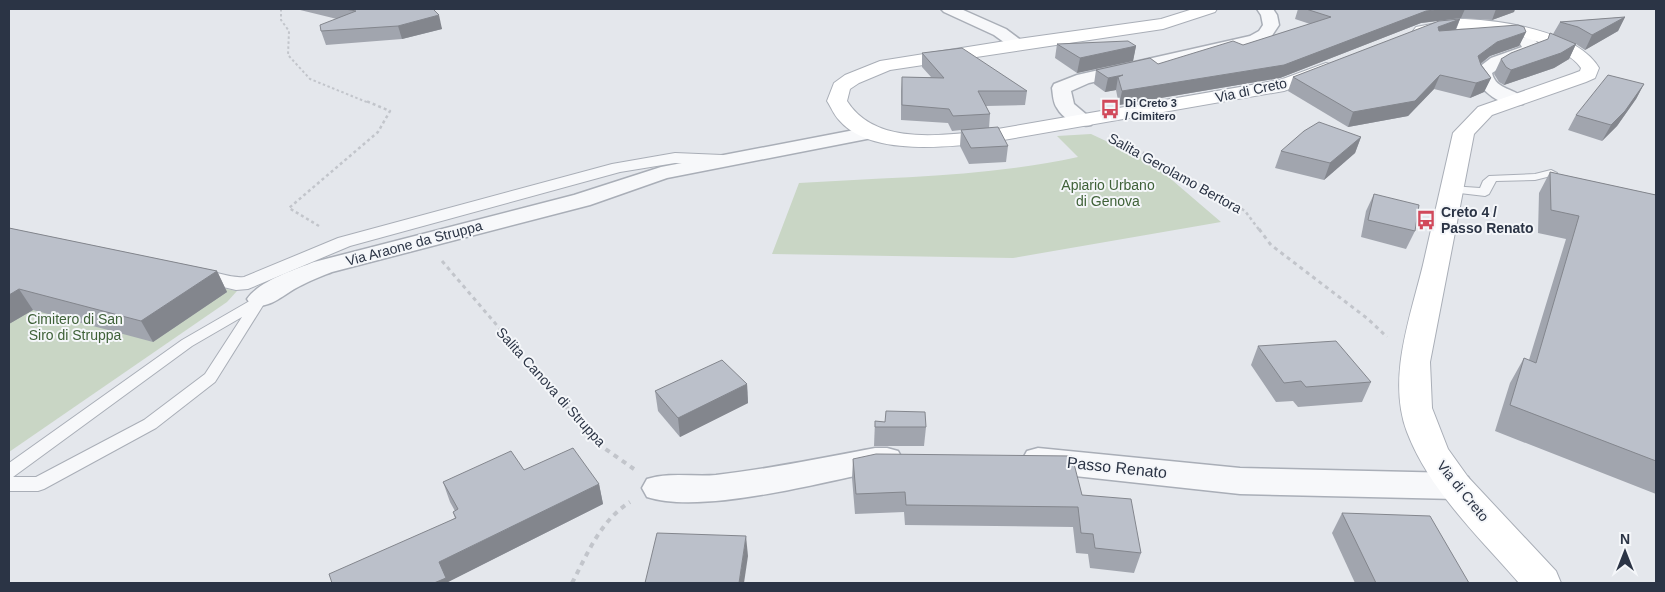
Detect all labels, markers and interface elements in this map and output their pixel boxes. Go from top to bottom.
street label: Via di Creto [1214,75,1289,105]
place label: Di Creto 3 / Cimitero [1125,97,1177,122]
bus stop icon: Di Creto 3 / Cimitero [1099,98,1121,120]
street label: Salita Gerolamo Bertora [1105,130,1245,217]
park label: Apiario Urbano di Genova [1061,177,1155,209]
place label: Creto 4 / Passo Renato [1441,204,1534,236]
bus stop icon: Creto 4 / Passo Renato [1415,209,1437,231]
street label: Via Araone da Struppa [344,217,484,269]
park label: Cimitero di San Siro di Struppa [27,311,123,343]
street label: Salita Canova di Struppa [493,324,609,450]
street label: Passo Renato [1066,454,1168,481]
street label: Via di Creto [1434,458,1492,525]
north arrow [1600,527,1650,577]
text: N [1620,531,1630,547]

